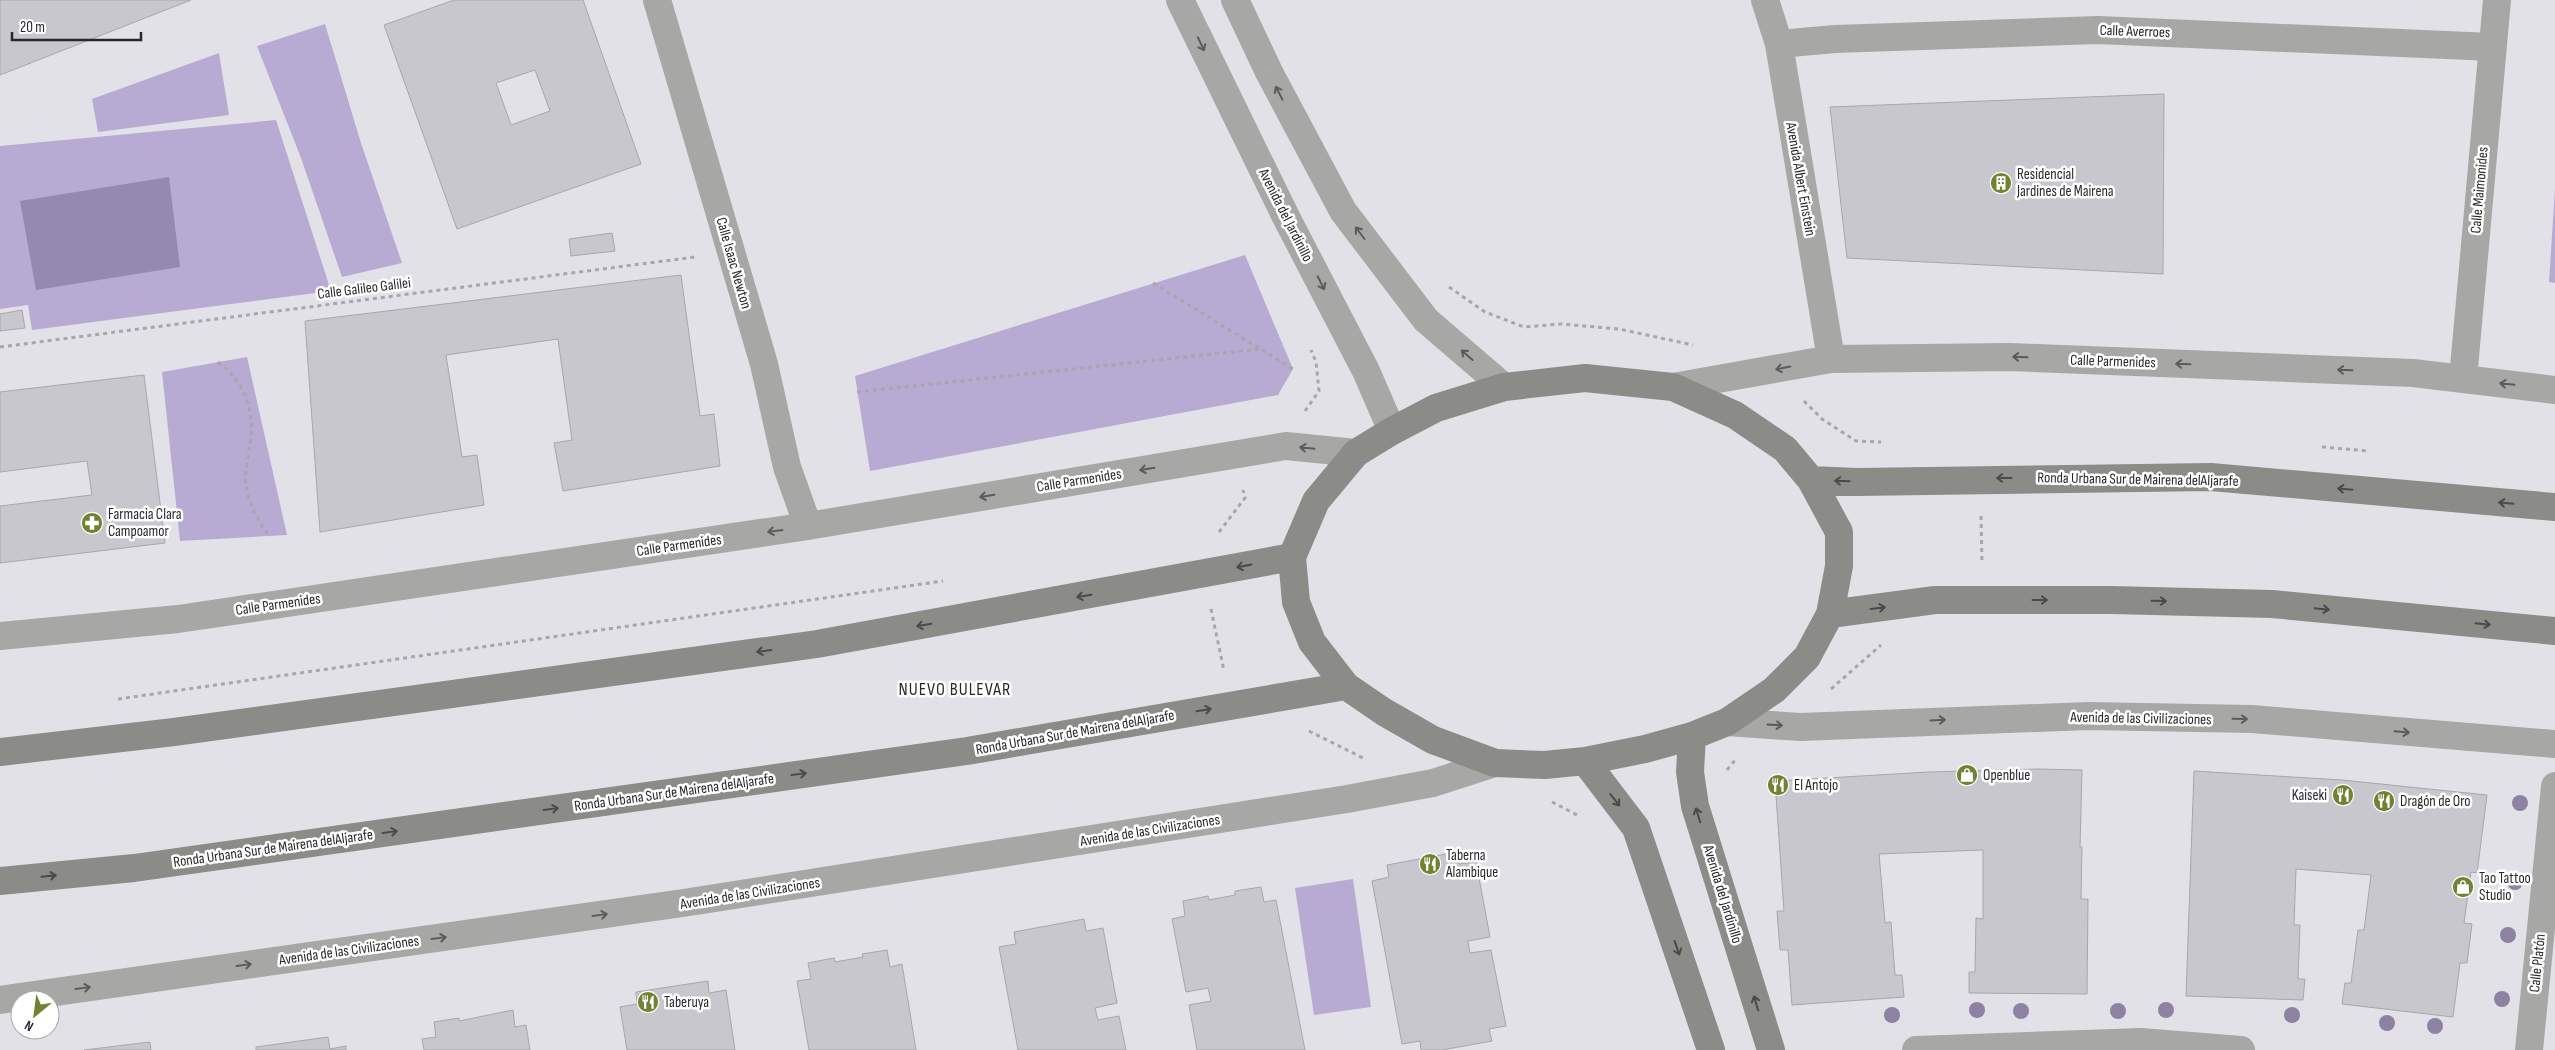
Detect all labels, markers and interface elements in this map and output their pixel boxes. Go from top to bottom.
scale bar [12,10,141,42]
text: 20 m [20,18,45,37]
street label: Calle Averroes [2099,21,2171,42]
one-way arrow [1197,36,1207,51]
one-way arrow [1274,85,1284,100]
street label: Avenida Albert Einstein [1781,120,1820,237]
street label: Calle Maimonides [2466,146,2493,234]
street label: Avenida del Jardinillo [1253,165,1317,265]
place label: Residencial Jardines de Mairena [2016,165,2114,201]
building icon: Residencial Jardines de Mairena [1989,171,2013,195]
street label: Calle Isaac Newton [711,215,756,311]
one-way arrow [1355,227,1366,240]
street label: Calle Galileo Galilei [316,273,412,304]
one-way arrow [1317,275,1326,290]
one-way arrow [1460,349,1473,361]
street label: Calle Parmenides [2070,351,2156,372]
one-way arrow [2012,353,2028,362]
one-way arrow [2175,359,2191,368]
one-way arrow [1776,364,1792,374]
one-way arrow [2337,365,2354,375]
one-way arrow [2499,379,2515,389]
one-way arrow [1300,444,1316,453]
street label: Calle Parmenides [1035,464,1123,497]
one-way arrow [1139,464,1155,474]
street label: Ronda Urbana Sur de Mairena delAljarafe [2037,468,2239,491]
one-way arrow [1997,474,2013,483]
one-way arrow [1834,477,1850,486]
one-way arrow [2337,484,2353,494]
one-way arrow [979,491,995,501]
one-way arrow [2499,498,2515,508]
place label: Farmacia Clara Campoamor [108,505,182,541]
pharmacy icon: Farmacia Clara Campoamor [80,511,104,535]
one-way arrow [767,526,783,536]
street label: Calle Parmenides [635,530,723,561]
one-way arrow [1237,562,1253,572]
street label: Calle Parmenides [234,589,322,620]
one-way arrow [1077,592,1093,602]
one-way arrow [2032,595,2048,605]
one-way arrow [2151,597,2167,606]
one-way arrow [1870,603,1886,613]
one-way arrow [2313,604,2329,614]
one-way arrow [917,620,933,630]
one-way arrow [2475,620,2491,629]
one-way arrow [756,646,772,656]
district label: NUEVO BULEVAR [899,679,1011,700]
one-way arrow [1196,705,1212,715]
street label: Ronda Urbana Sur de Mairena delAljarafe [974,706,1176,759]
street label: Avenida de las Civilizaciones [2069,708,2212,729]
one-way arrow [2232,714,2248,724]
one-way arrow [1929,716,1945,725]
one-way arrow [1767,721,1783,730]
one-way arrow [2394,727,2410,736]
shop icon: Openblue [1955,763,1979,787]
place label: Openblue [1983,766,2030,785]
street label: Ronda Urbana Sur de Mairena delAljarafe [573,769,775,816]
one-way arrow [790,769,806,779]
restaurant icon: El Antojo [1766,773,1790,797]
place label: El Antojo [1794,776,1838,795]
restaurant icon: Kaiseki [2331,783,2355,807]
place label: Kaiseki [2292,786,2327,805]
restaurant icon: Dragón de Oro [2372,789,2396,813]
place label: Dragón de Oro [2400,792,2471,811]
one-way arrow [1609,793,1620,806]
one-way arrow [543,804,559,814]
one-way arrow [1693,807,1702,823]
street label: Avenida de las Civilizaciones [1078,810,1221,851]
street label: Ronda Urbana Sur de Mairena delAljarafe [172,825,374,872]
one-way arrow [382,827,398,837]
street label: Avenida del Jardinillo [1698,842,1747,946]
place label: Taberna Alambique [1445,846,1498,882]
restaurant icon: Taberna Alambique [1418,852,1442,876]
place label: Tao Tattoo Studio [2479,869,2531,905]
one-way arrow [40,871,56,881]
street label: Avenida de las Civilizaciones [678,873,821,914]
shop icon: Tao Tattoo Studio [2451,875,2475,899]
one-way arrow [592,910,608,920]
street label: Avenida de las Civilizaciones [277,931,420,970]
one-way arrow [431,932,447,942]
street label: Calle Platón [2525,933,2550,993]
one-way arrow [1673,940,1682,955]
one-way arrow [235,960,251,970]
one-way arrow [75,983,91,993]
north arrow [10,990,60,1040]
restaurant icon: Taberuya [636,990,660,1014]
place label: Taberuya [664,993,709,1012]
one-way arrow [1751,996,1761,1012]
text: N [22,1017,36,1035]

